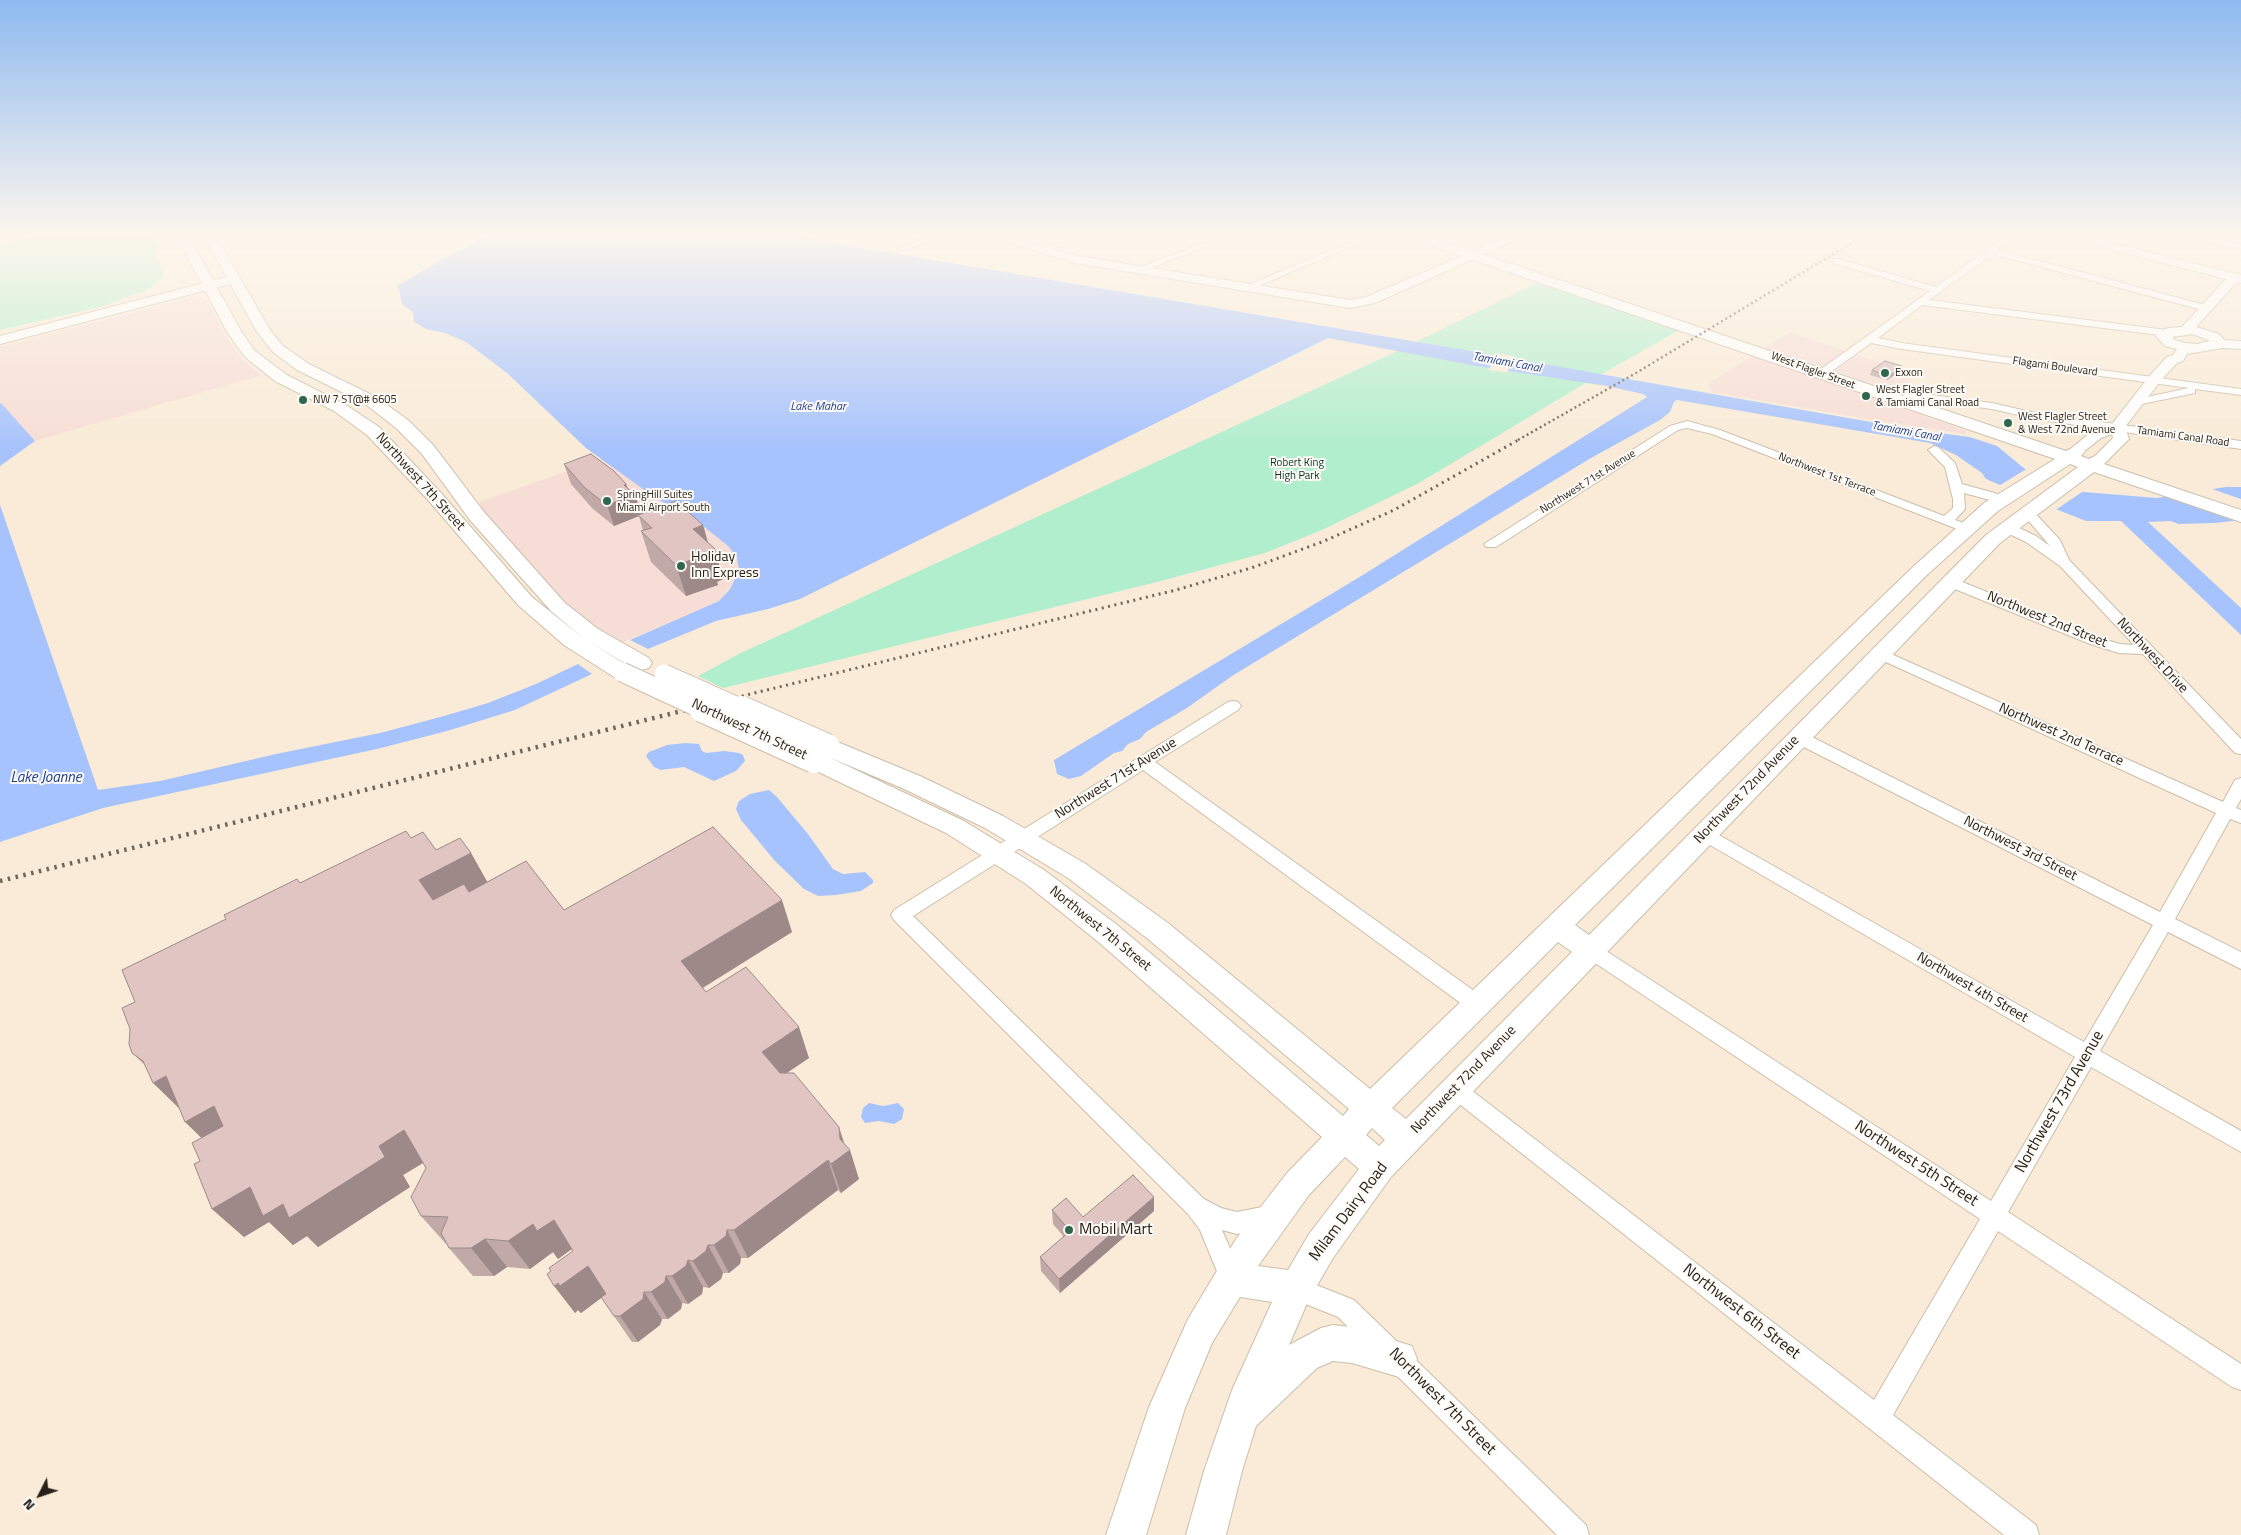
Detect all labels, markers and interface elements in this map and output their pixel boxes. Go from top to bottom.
water label: Tamiami Canal [1472,350,1542,376]
street label: West Flagler Street [1769,350,1857,392]
street label: Flagami Boulevard [2012,355,2098,379]
place label: Exxon [1895,366,1923,380]
marker: Exxon [1879,367,1891,379]
place label: West Flagler Street & Tamiami Canal Road [1876,383,1979,409]
marker: West Flagler Street & Tamiami Canal Road [1860,390,1872,402]
place label: NW 7 ST@# 6605 [313,393,397,407]
marker: NW 7 ST@# 6605 [297,394,309,406]
water label: Lake Mahar [790,400,846,414]
place label: West Flagler Street & West 72nd Avenue [2018,410,2115,436]
marker: West Flagler Street & West 72nd Avenue [2002,417,2014,429]
water label: Tamiami Canal [1871,419,1941,445]
street label: Tamiami Canal Road [2136,424,2230,450]
street label: Northwest 7th Street [372,430,468,534]
street label: Northwest 71st Avenue [1538,447,1638,517]
street label: Northwest 1st Terrace [1776,450,1878,500]
park label: Robert King High Park [1270,456,1324,482]
place label: SpringHill Suites Miami Airport South [617,488,710,514]
marker: SpringHill Suites Miami Airport South [601,495,613,507]
place label: Holiday Inn Express [691,550,759,582]
marker: Holiday Inn Express [675,560,687,572]
street label: Northwest 2nd Street [1984,588,2110,652]
street label: Northwest Drive [2113,615,2191,697]
street label: Northwest 7th Street [689,696,809,764]
street label: Northwest 2nd Terrace [1996,700,2126,770]
street label: Northwest 72nd Avenue [1691,733,1803,847]
street label: Northwest 71st Avenue [1052,735,1180,823]
water label: Lake Joanne [10,769,82,787]
street label: Northwest 3rd Street [1960,813,2080,885]
street label: Northwest 7th Street [1046,883,1154,975]
street label: Northwest 4th Street [1913,949,2031,1027]
street label: Northwest 72nd Avenue [1408,1023,1520,1137]
street label: Northwest 73rd Avenue [2011,1028,2109,1176]
street label: Northwest 5th Street [1851,1117,1981,1211]
street label: Milam Dairy Road [1306,1159,1392,1265]
place label: Mobil Mart [1079,1220,1153,1240]
marker: Mobil Mart [1063,1224,1075,1236]
street label: Northwest 6th Street [1679,1260,1803,1364]
street label: Northwest 7th Street [1384,1344,1500,1460]
north arrow [15,1470,65,1520]
text: N [17,1495,39,1516]

